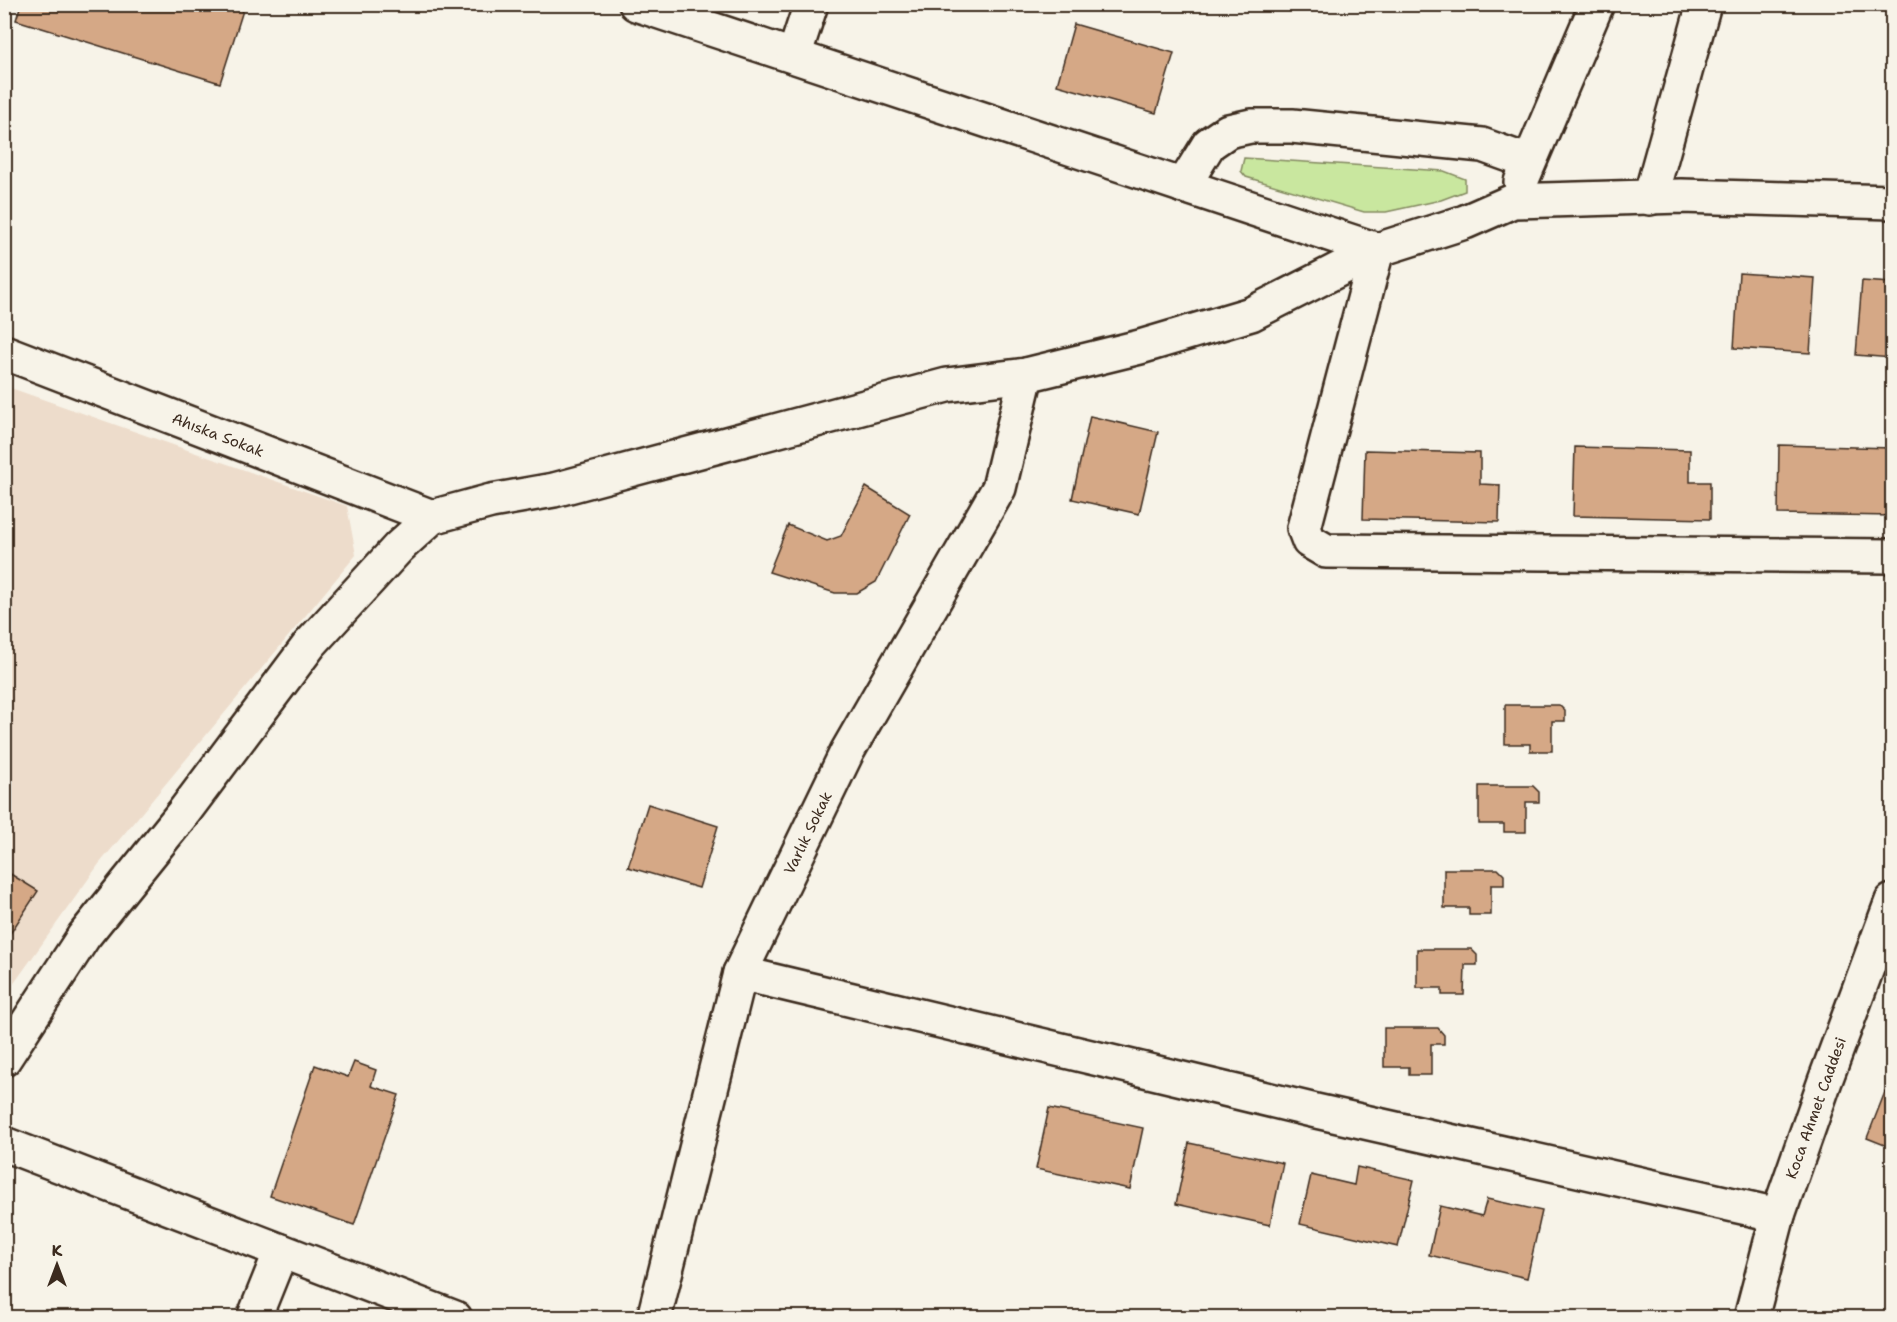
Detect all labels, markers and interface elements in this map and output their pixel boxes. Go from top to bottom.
street label: Ahıska Sokak [169,408,267,462]
street label: Varlık Sokak [779,788,837,878]
street label: Koca Ahmet Caddesi [1781,1034,1851,1182]
north arrow [27,1235,87,1295]
text: K [52,1240,63,1261]

